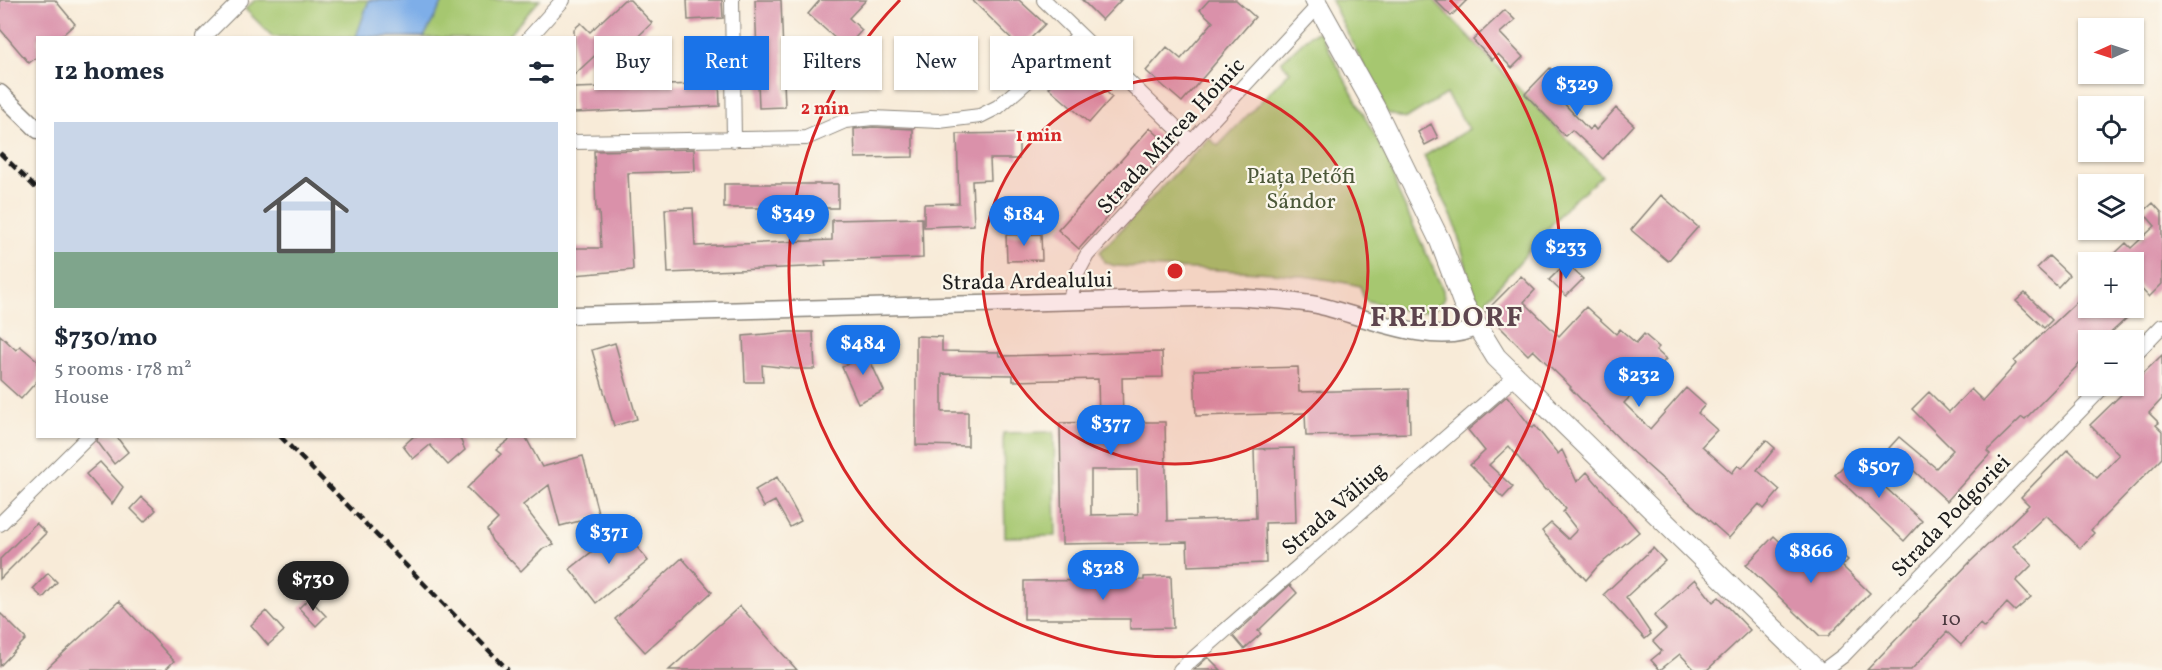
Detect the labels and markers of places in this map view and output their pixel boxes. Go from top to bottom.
pin: $329 [1541,66,1613,117]
pin: $349 [757,195,829,246]
pin: $184 [988,196,1060,247]
pin: $233 [1530,229,1602,280]
centre of rings [1165,261,1185,281]
pin: $484 [827,325,899,376]
pin: $232 [1603,357,1675,408]
pin: $377 [1075,405,1147,456]
pin: $507 [1843,448,1915,499]
pin: $371 [573,514,645,565]
pin: $866 [1775,533,1847,584]
pin: $328 [1067,550,1139,601]
pin: $730 [277,561,349,612]

